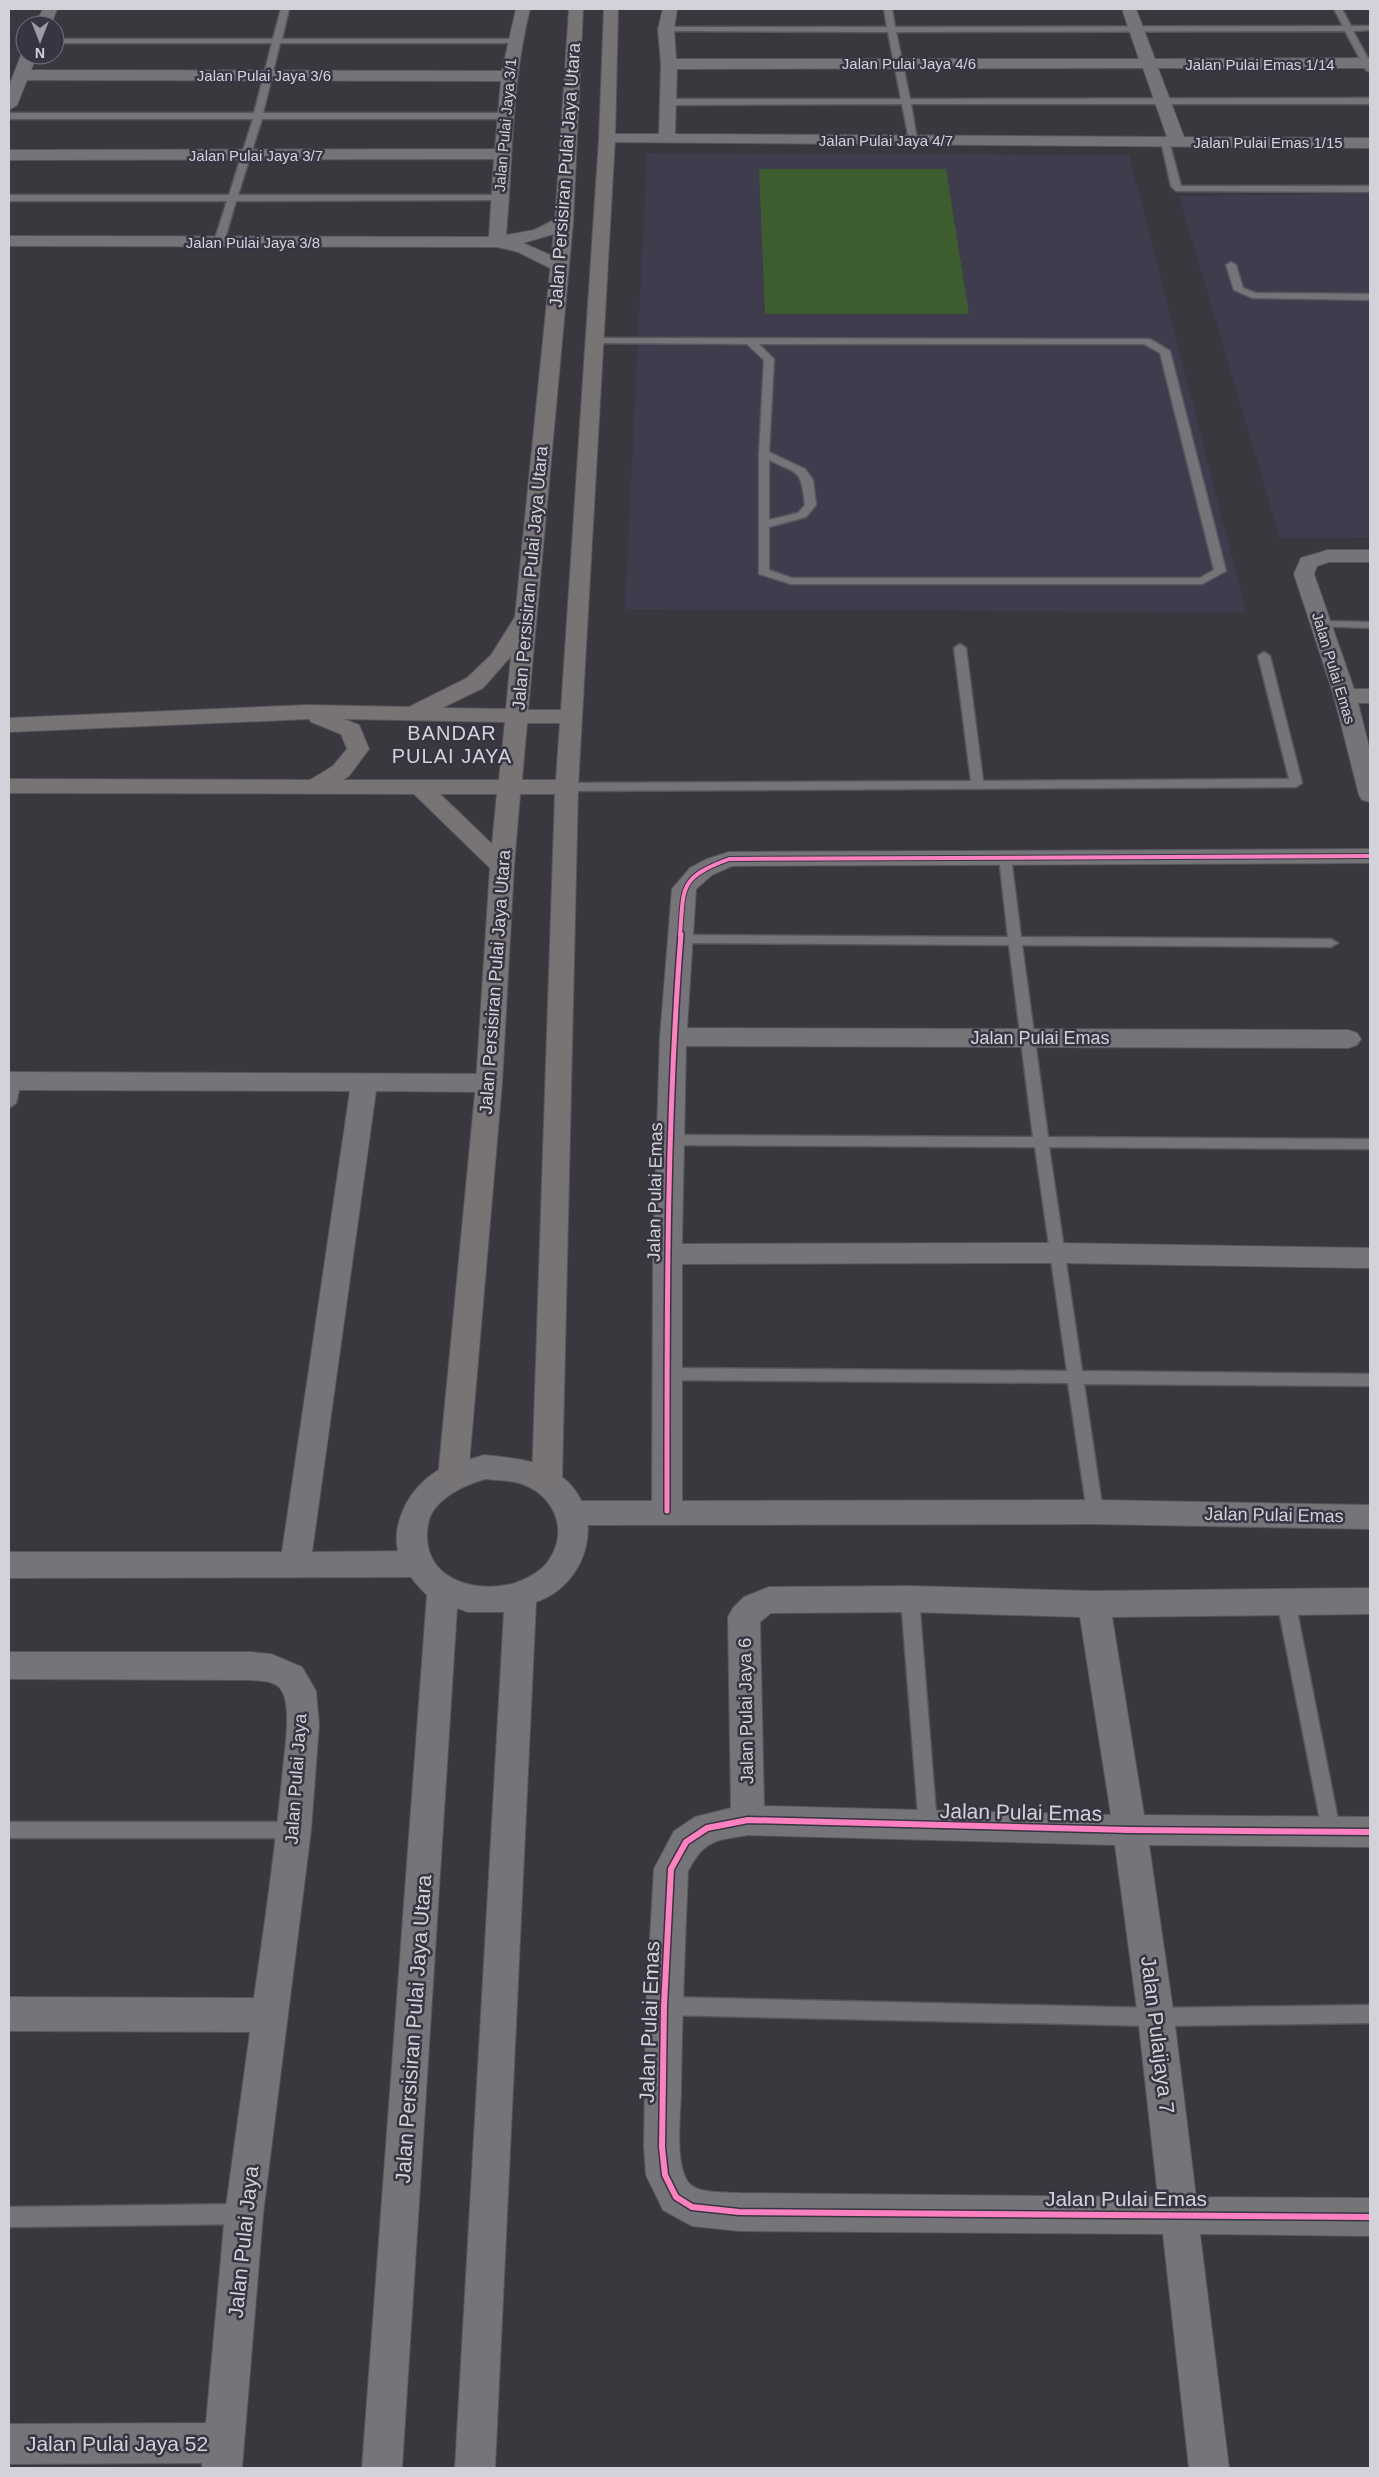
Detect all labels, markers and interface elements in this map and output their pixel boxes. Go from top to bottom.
north arrow [15,15,65,65]
street label: Jalan Persisiran Pulai Jaya Utara [546,41,584,308]
text: N [35,45,45,61]
street label: Jalan Pulai Jaya 4/6 [842,55,976,72]
street label: Jalan Pulai Emas 1/14 [1185,56,1335,73]
street label: Jalan Pulai Jaya 3/1 [491,57,519,193]
street label: Jalan Pulai Jaya 3/6 [197,67,331,84]
street label: Jalan Pulai Jaya 4/7 [819,132,953,149]
street label: Jalan Pulai Emas 1/15 [1193,134,1343,151]
street label: Jalan Pulai Jaya 3/7 [189,147,323,164]
street label: Jalan Pulai Jaya 3/8 [186,234,320,251]
street label: Jalan Persisiran Pulai Jaya Utara [508,444,552,711]
street label: Jalan Pulai Emas [1309,610,1359,726]
district label: BANDAR PULAI JAYA [392,722,512,767]
street label: Jalan Persisiran Pulai Jaya Utara [476,848,514,1115]
street label: Jalan Pulai Emas [970,1028,1110,1048]
street label: Jalan Pulai Emas [644,1122,666,1262]
street label: Jalan Pulai Emas [1204,1504,1344,1526]
street label: Jalan Pulai Jaya 6 [735,1638,757,1784]
street label: Jalan Pulai Jaya [281,1712,311,1845]
street label: Jalan Pulai Emas [940,1799,1102,1825]
street label: Jalan Persisiran Pulai Jaya Utara [391,1874,435,2184]
street label: Jalan Pulai Emas [635,1941,663,2103]
street label: Jalan Pulaijaya 7 [1137,1955,1179,2115]
street label: Jalan Pulai Jaya [224,2164,262,2319]
street label: Jalan Pulai Emas [1045,2187,1207,2210]
street label: Jalan Pulai Jaya 52 [26,2432,208,2455]

